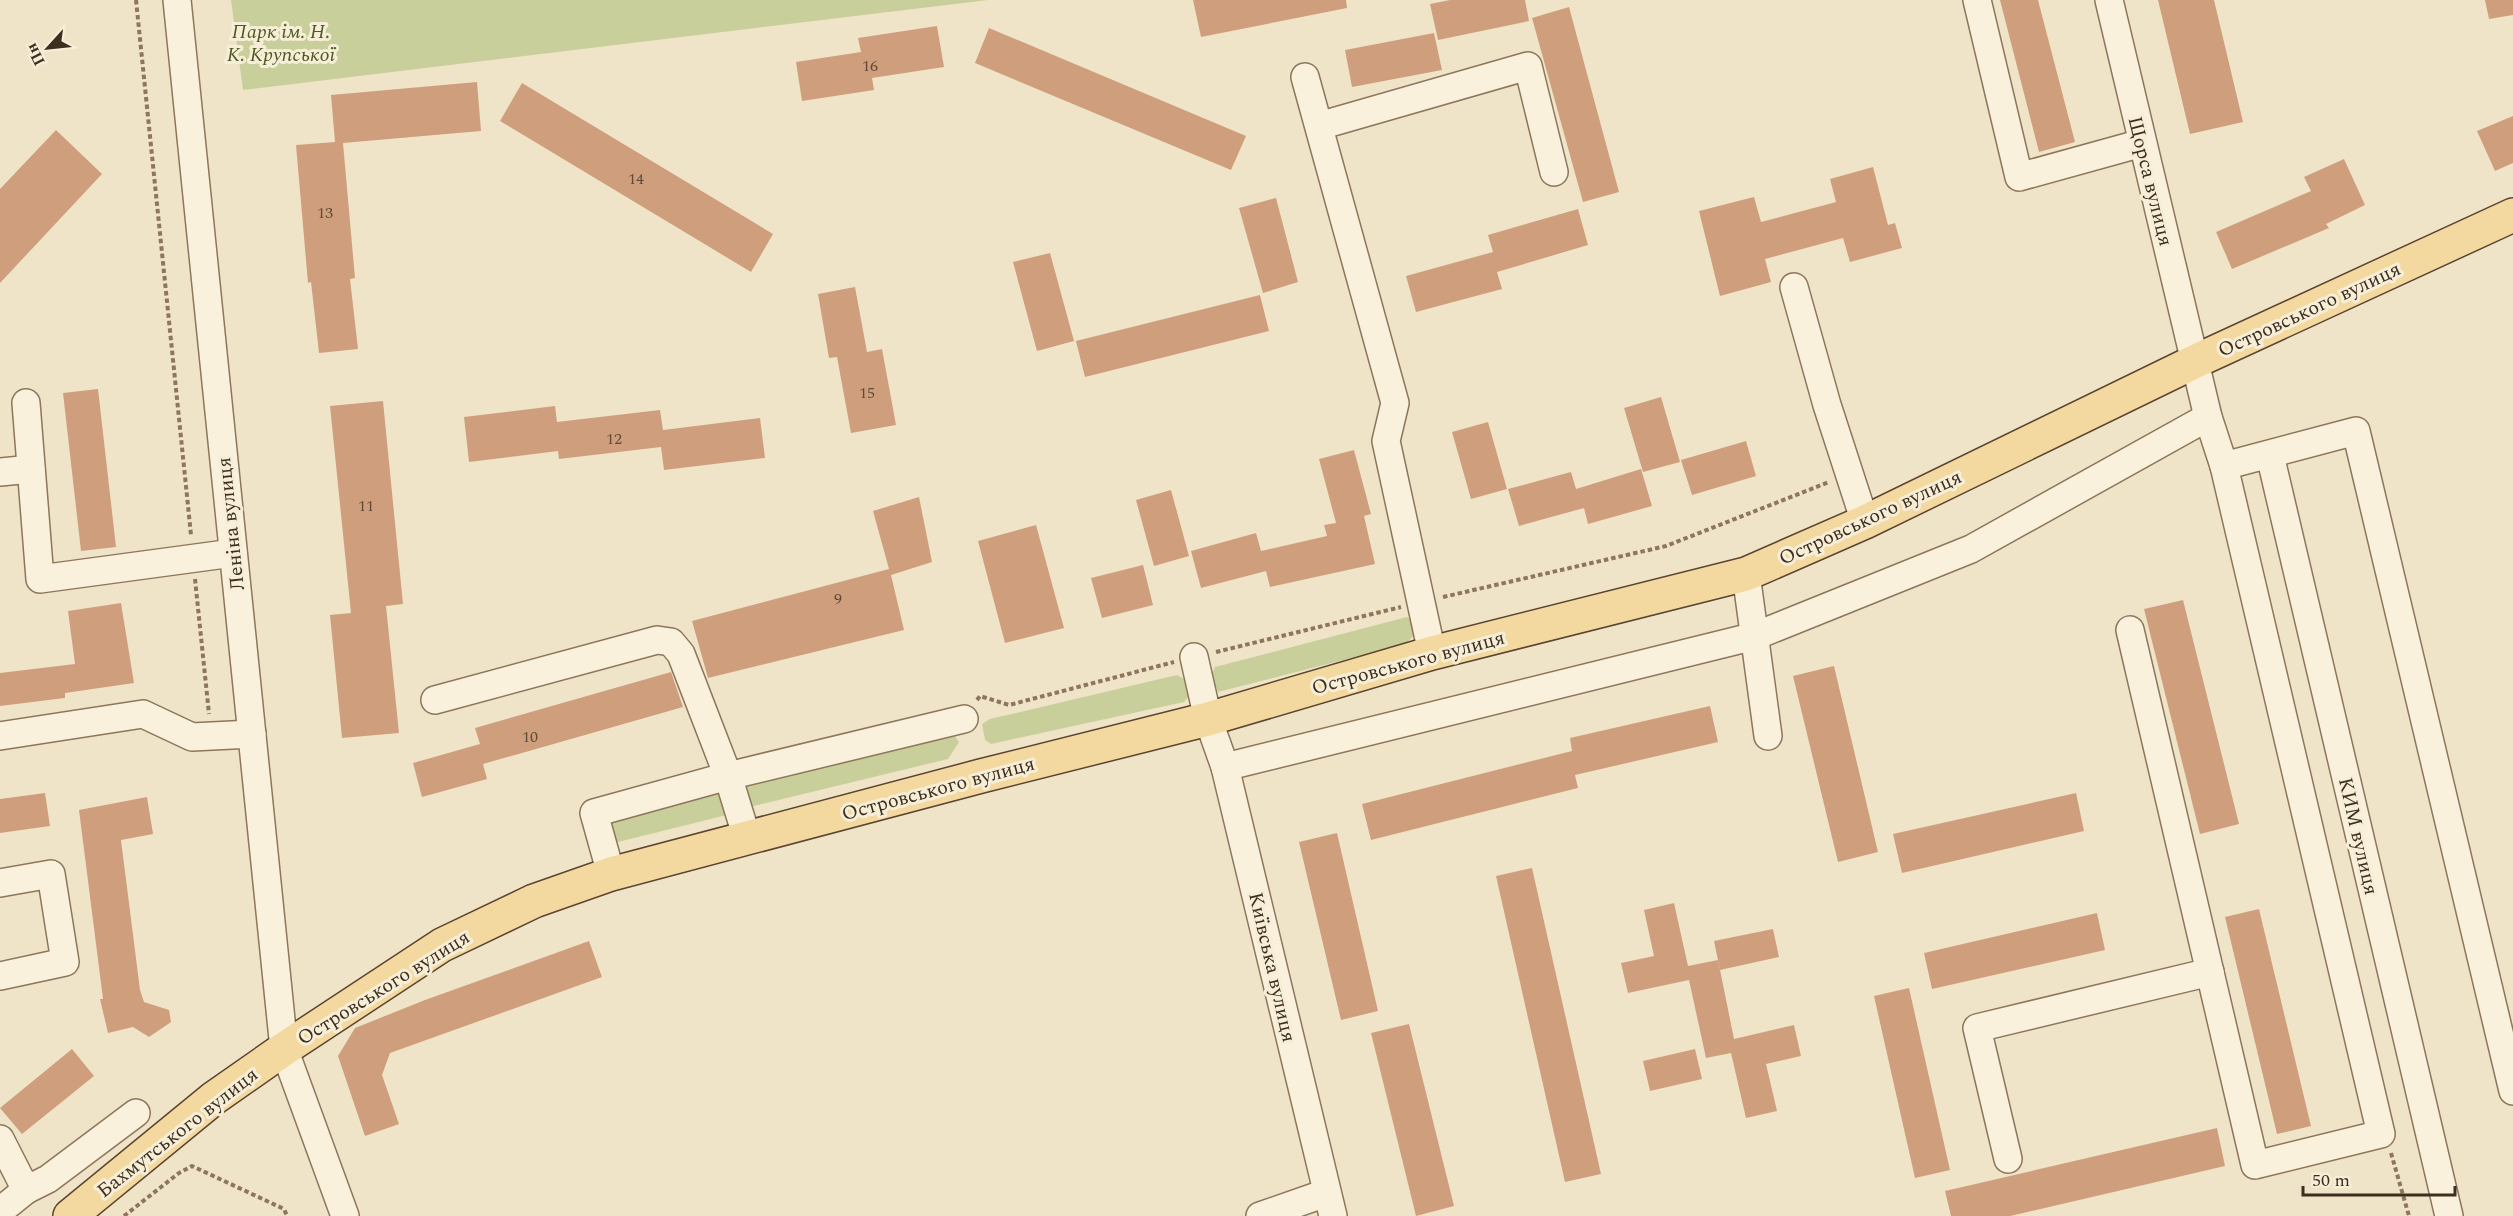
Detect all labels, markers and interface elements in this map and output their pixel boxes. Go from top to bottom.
park label: Парк ім. Н. К. Крупської [227,17,337,70]
north arrow [18,18,78,78]
text: Пн [20,39,51,70]
house number: 16 [862,54,878,78]
street label: Щорса вулиця [2119,113,2181,249]
house number: 14 [628,167,644,191]
house number: 13 [317,201,333,225]
street label: Островського вулиця [2213,254,2406,366]
house number: 15 [859,381,875,405]
house number: 12 [606,427,622,451]
street label: Леніна вулиця [209,456,253,592]
street label: Островського вулиця [1774,462,1967,574]
house number: 11 [358,494,374,518]
house number: 9 [834,587,842,611]
street label: Островського вулиця [1308,623,1508,703]
house number: 10 [522,725,538,749]
street label: Островського вулиця [838,749,1038,829]
street label: КИМ вулиця [2330,774,2386,898]
street label: Київська вулиця [1240,889,1304,1045]
street label: Островського вулиця [291,922,476,1053]
street label: Бахмутського вулиця [90,1060,265,1205]
scale bar [2303,1159,2454,1197]
text: 50 m [2312,1167,2350,1194]

